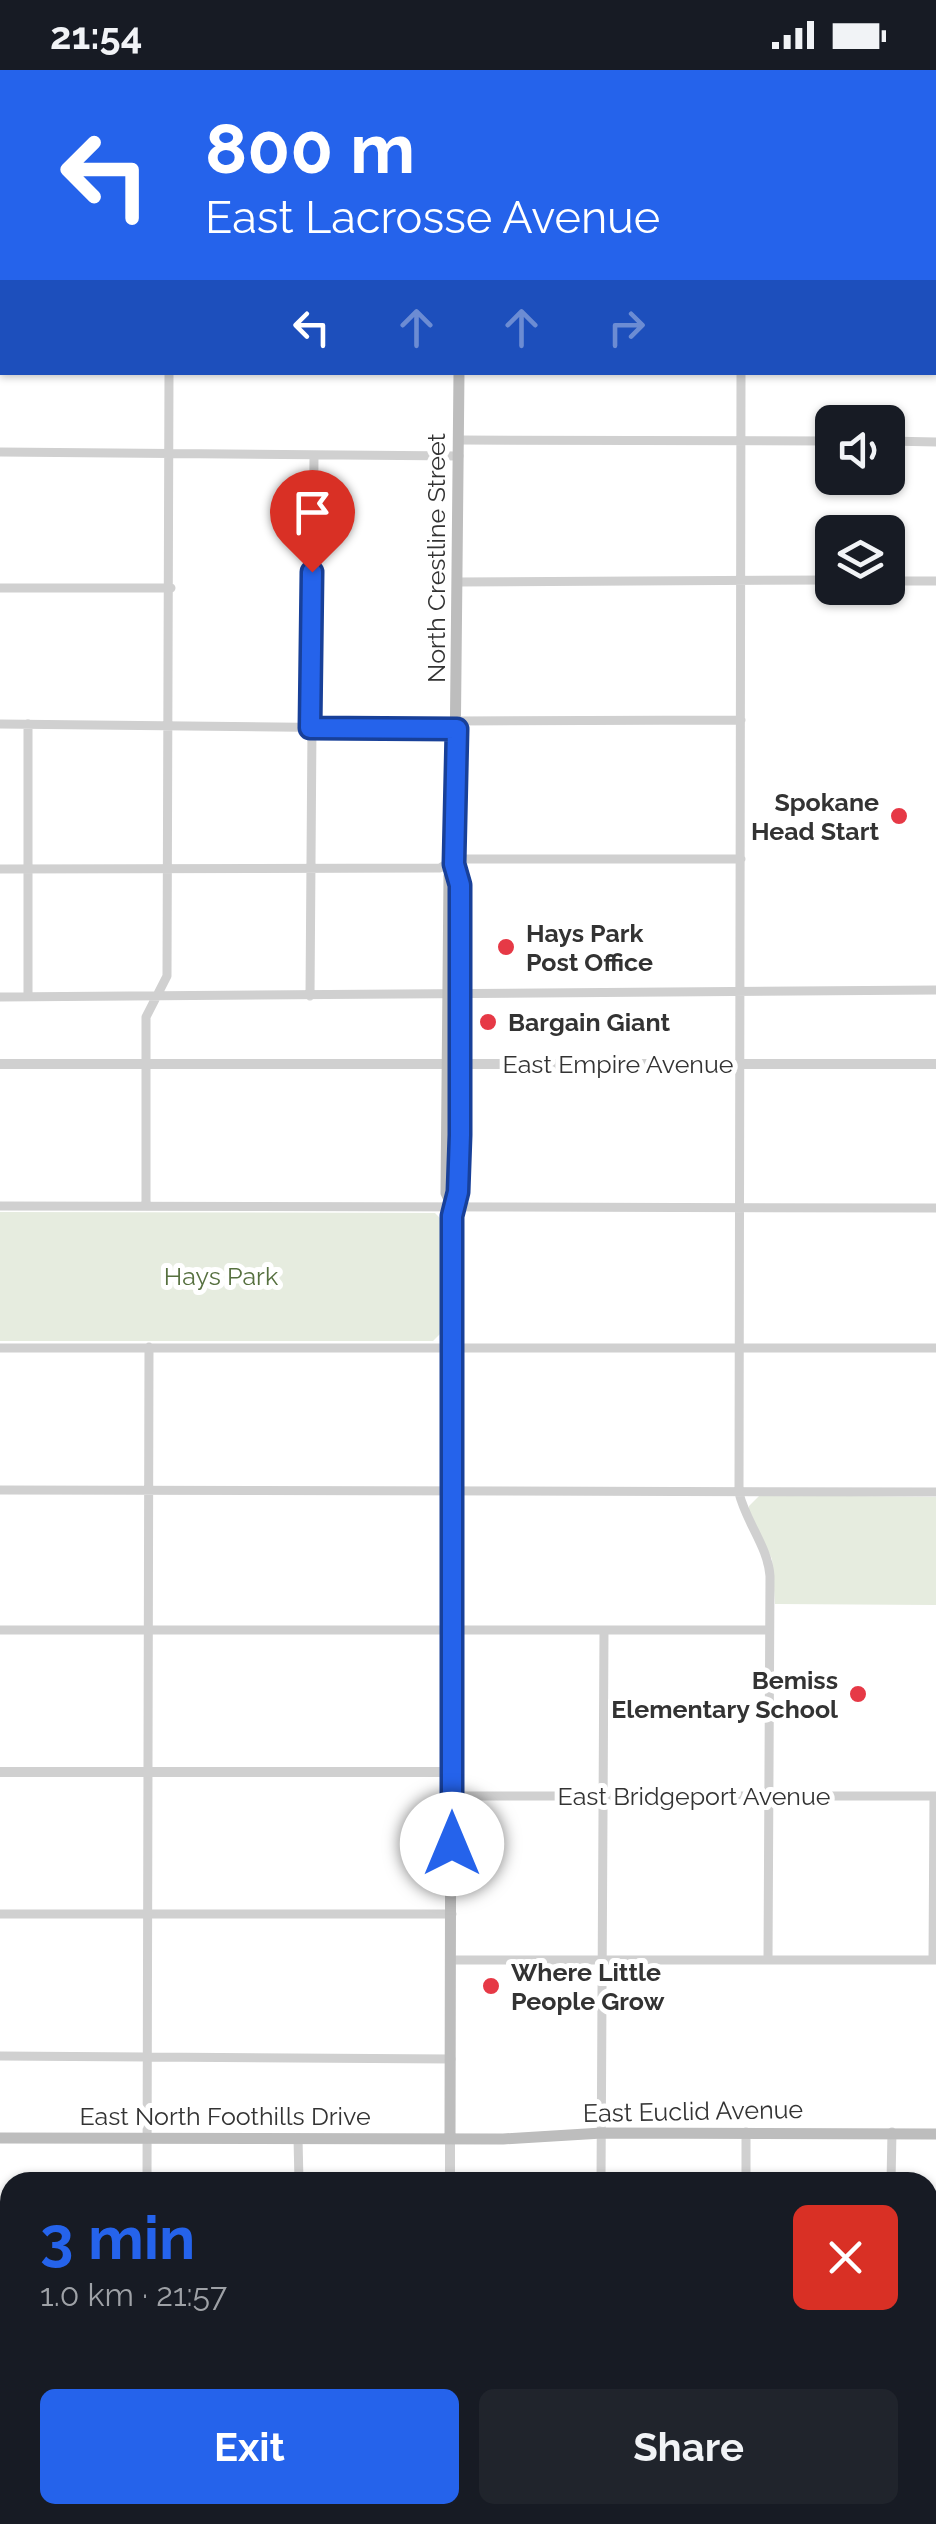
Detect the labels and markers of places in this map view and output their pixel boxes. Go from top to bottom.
pin [270,470,355,573]
place label: Spokane Head Start [751,787,879,846]
marker: Spokane Head Start [888,805,910,827]
place label: Hays Park Post Office [526,918,653,977]
marker: Hays Park Post Office [495,936,517,958]
place label: Bargain Giant [508,1007,670,1037]
marker: Bargain Giant [477,1011,499,1033]
place label: Bemiss Elementary School [611,1665,838,1724]
marker: Bemiss Elementary School [847,1683,869,1705]
place label: Where Little People Grow [511,1957,665,2016]
marker: Where Little People Grow [480,1975,502,1997]

